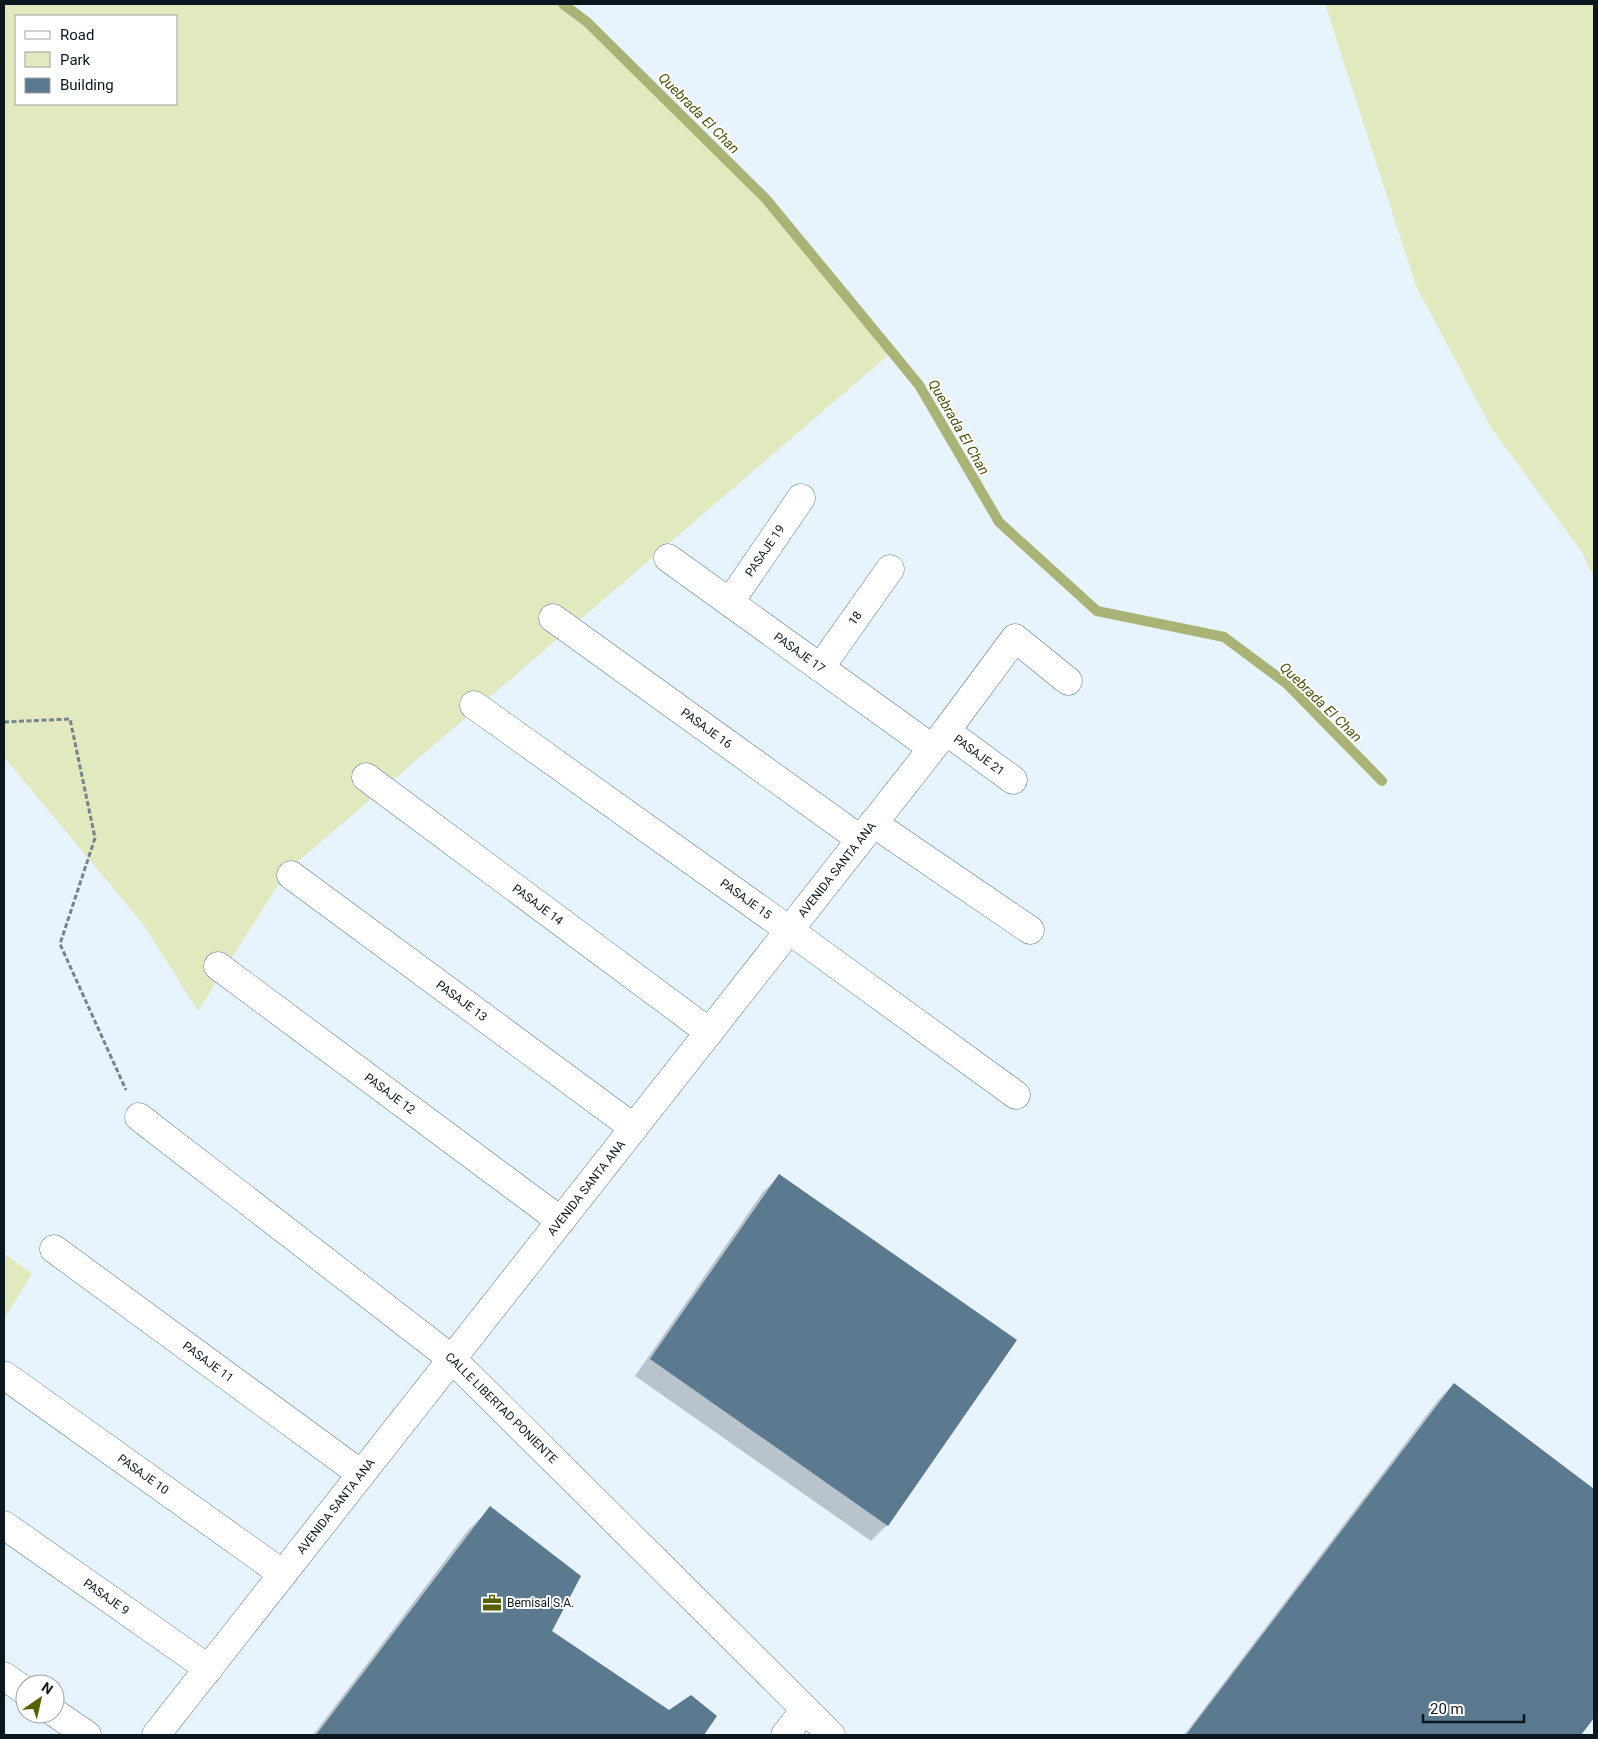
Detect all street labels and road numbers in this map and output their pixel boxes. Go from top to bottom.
street label: PASAJE 19 [742,522,788,579]
street label: 18 [846,608,865,628]
street label: PASAJE 17 [771,630,828,676]
street label: PASAJE 16 [678,705,735,752]
street label: PASAJE 21 [951,732,1007,778]
street label: AVENIDA SANTA ANA [795,819,879,920]
street label: PASAJE 15 [718,876,774,922]
street label: PASAJE 14 [510,881,566,928]
street label: PASAJE 13 [434,978,490,1024]
street label: PASAJE 12 [362,1070,418,1117]
street label: AVENIDA SANTA ANA [545,1137,628,1238]
street label: PASAJE 11 [180,1339,236,1385]
street label: CALLE LIBERTAD PONIENTE [443,1350,560,1466]
street label: PASAJE 10 [115,1451,172,1497]
street label: AVENIDA SANTA ANA [294,1456,378,1557]
street label: PASAJE 9 [81,1576,132,1618]

